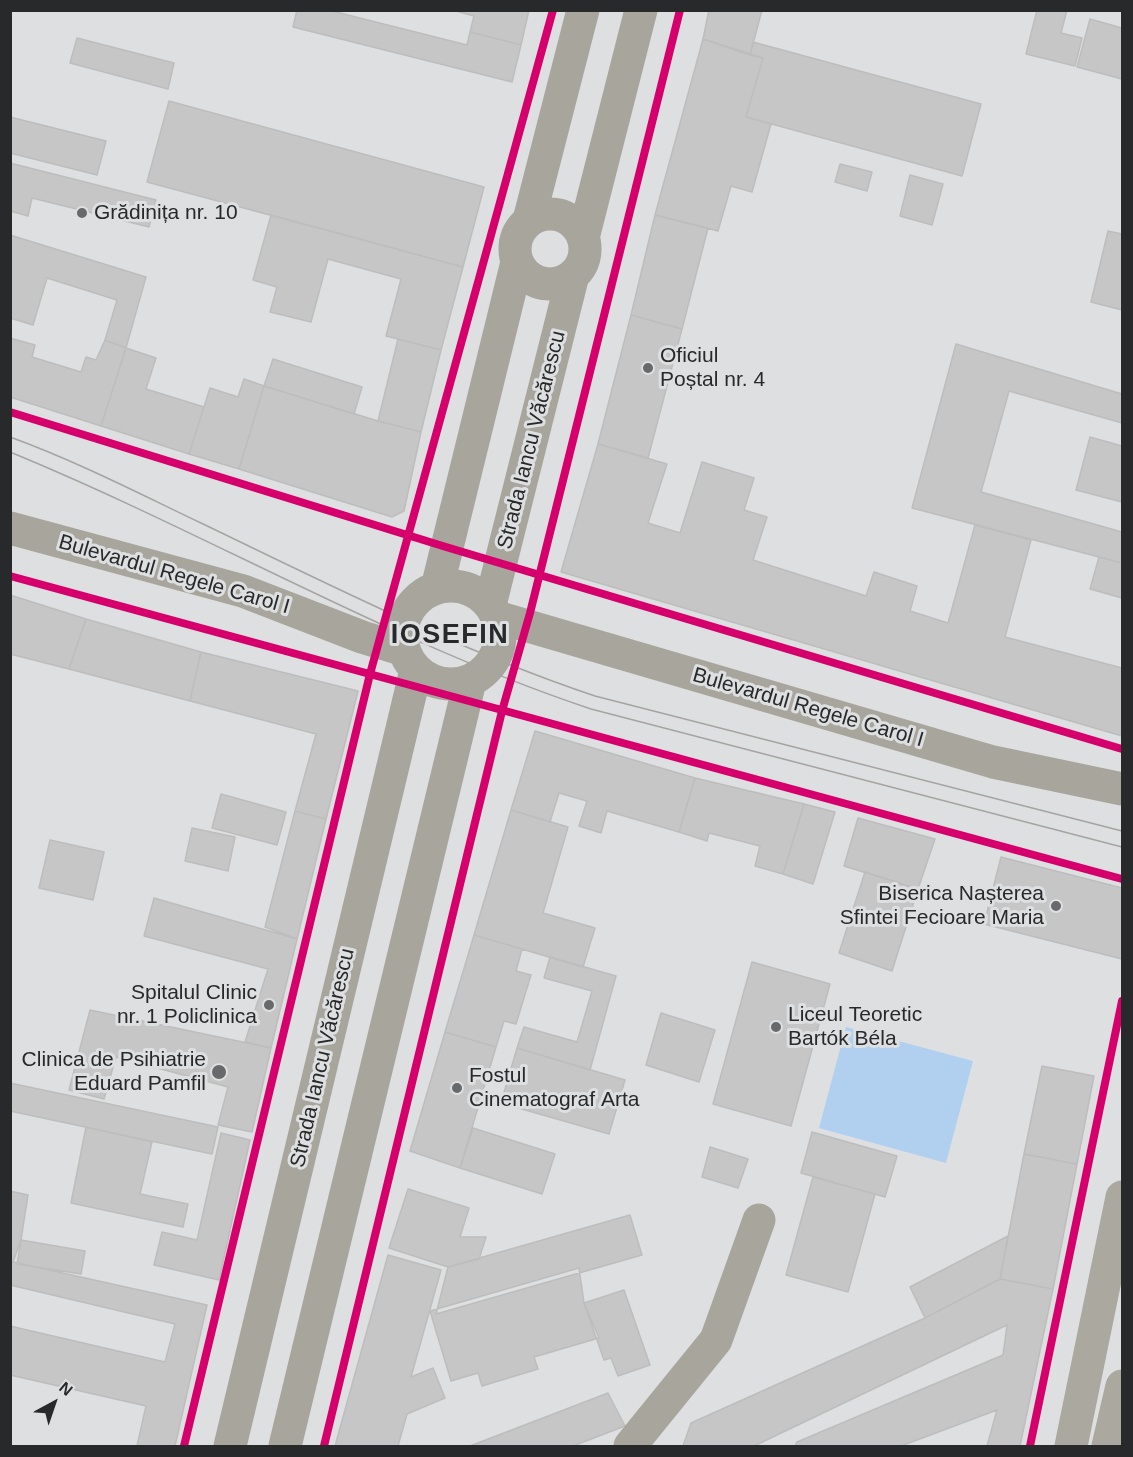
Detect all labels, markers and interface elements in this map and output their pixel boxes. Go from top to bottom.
place label: Grădinița nr. 10 [94,200,238,226]
marker: Grădinița nr. 10 [75,206,89,220]
street label: Strada Iancu Văcărescu [493,328,571,552]
place label: Oficiul Poștal nr. 4 [660,343,765,393]
marker: Oficiul Poștal nr. 4 [641,361,655,375]
street label: Bulevardul Regele Carol I [56,530,292,620]
district label: IOSEFIN [391,620,509,652]
street label: Bulevardul Regele Carol I [690,663,926,753]
place label: Biserica Nașterea Sfintei Fecioare Maria [840,881,1044,931]
marker: Biserica Nașterea Sfintei Fecioare Maria [1049,899,1063,913]
street label: Strada Iancu Văcărescu [286,946,360,1170]
place label: Spitalul Clinic nr. 1 Policlinica [117,980,257,1030]
marker: Spitalul Clinic nr. 1 Policlinica [262,998,276,1012]
place label: Liceul Teoretic Bartók Béla [788,1002,922,1052]
marker: Liceul Teoretic Bartók Béla [769,1020,783,1034]
place label: Clinica de Psihiatrie Eduard Pamfil [22,1047,206,1097]
marker: Clinica de Psihiatrie Eduard Pamfil [210,1063,228,1081]
place label: Fostul Cinematograf Arta [469,1063,639,1113]
marker: Fostul Cinematograf Arta [450,1081,464,1095]
north arrow [24,1373,84,1433]
text: N [56,1379,76,1399]

